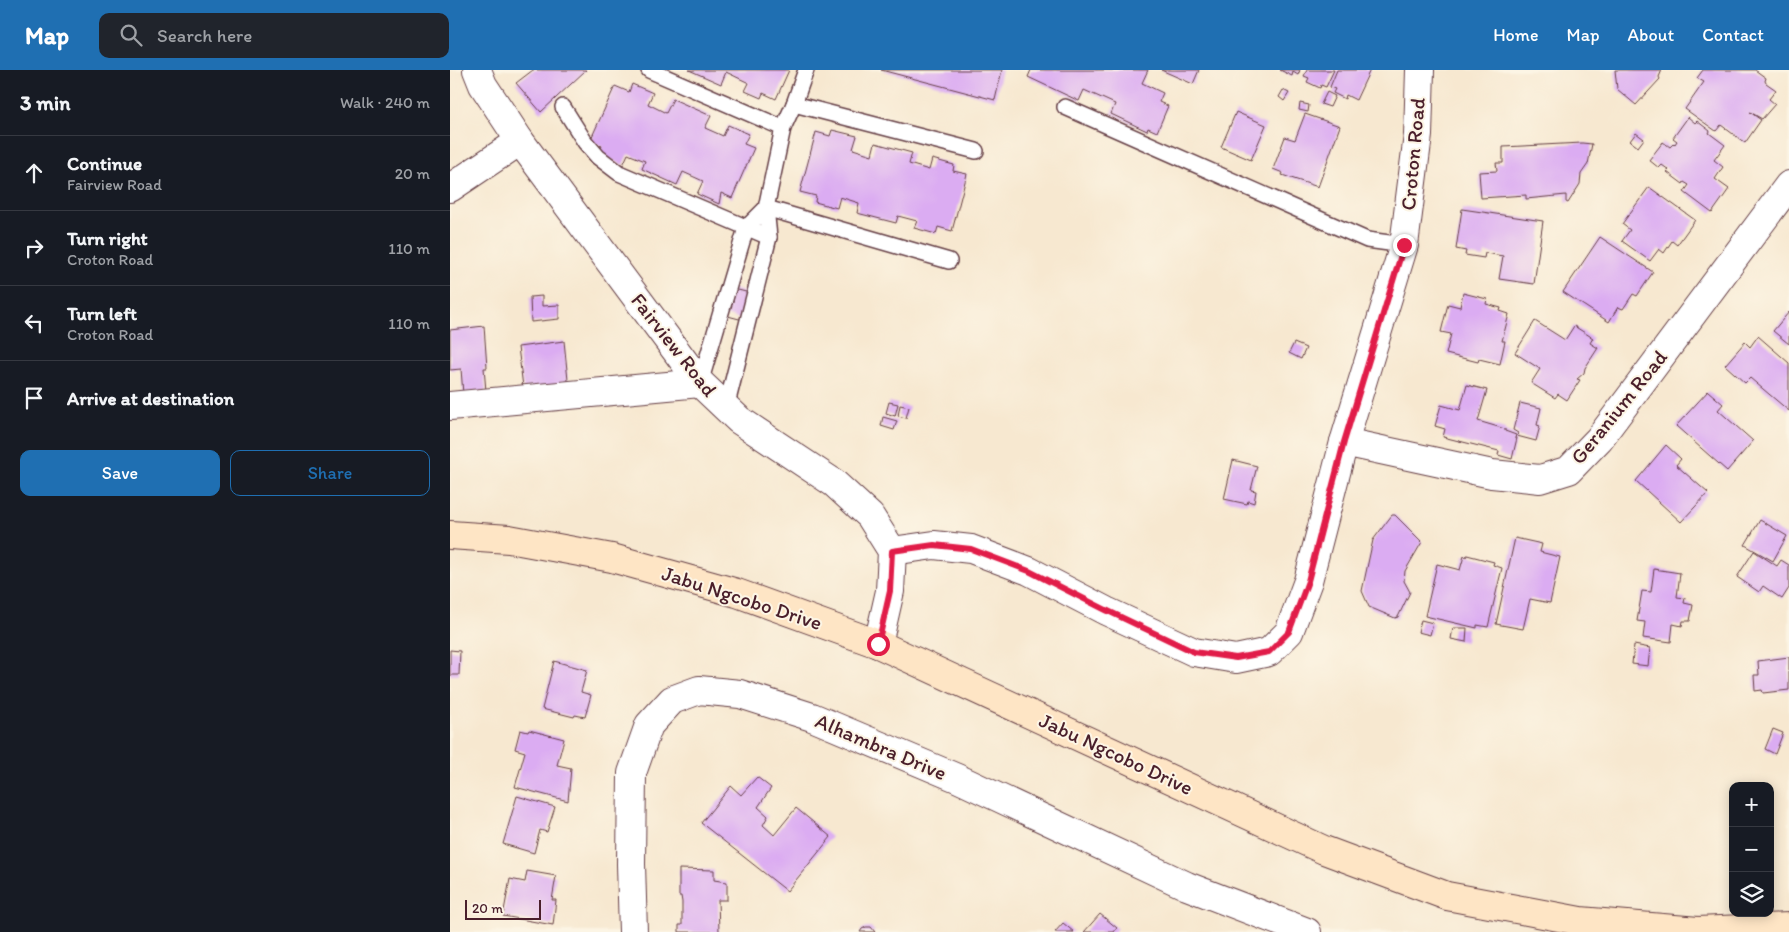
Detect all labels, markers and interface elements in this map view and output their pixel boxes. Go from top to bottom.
search box [99,13,449,58]
text: Map [25,21,69,50]
icon: search [117,21,145,49]
text: Search here [157,24,252,47]
text: Home [1493,24,1539,46]
text: Map [1567,24,1600,46]
text: About [1628,24,1674,46]
text: Contact [1702,24,1764,46]
text: 3 min [20,90,70,115]
text: Walk · 240 m [340,93,430,112]
street label: Croton Road [1395,96,1430,212]
text: Continue [67,152,142,175]
icon: ahead [20,159,48,187]
text: 20 m [395,164,430,183]
text: Fairview Road [67,175,162,194]
text: Turn right [67,227,148,250]
icon: right [20,234,48,262]
route end [1393,234,1416,257]
text: 110 m [388,239,430,258]
text: Croton Road [67,250,153,269]
street label: Fairview Road [626,288,723,402]
text: Turn left [67,302,137,325]
icon: left [20,309,48,337]
text: 110 m [388,314,430,333]
text: Croton Road [67,325,153,344]
street label: Geranium Road [1565,344,1672,469]
icon: arrive [20,384,48,412]
text: Arrive at destination [67,387,234,410]
button: Save [20,450,220,496]
button: Share [230,450,430,496]
street label: Jabu Ngcobo Drive [659,560,825,635]
route start [867,633,890,656]
street label: Jabu Ngcobo Drive [1035,707,1197,800]
street label: Alhambra Drive [812,708,950,785]
map controls [1729,782,1774,917]
button: + [1729,782,1774,827]
button: − [1729,827,1774,872]
button: layers [1729,872,1774,917]
scale bar [465,897,541,920]
text: 20 m [472,900,503,917]

